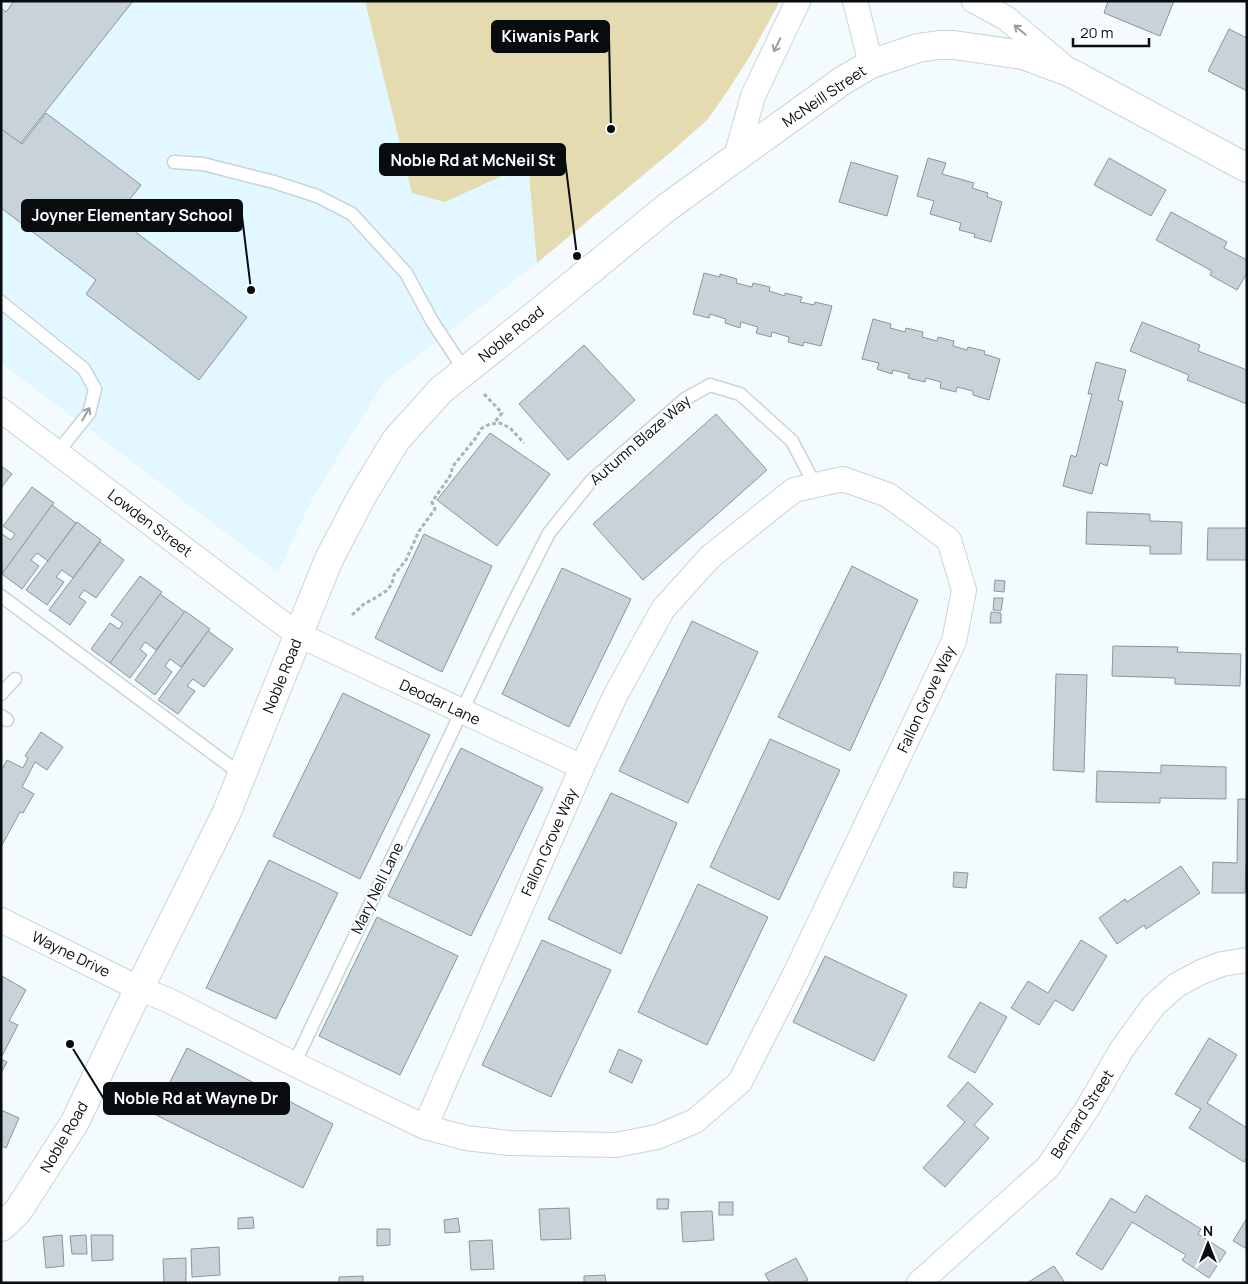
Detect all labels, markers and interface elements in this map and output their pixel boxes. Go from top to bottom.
scale bar [1073,15,1149,47]
callout: Kiwanis Park [492,21,609,52]
text: 20 m [1080,22,1113,43]
text: Kiwanis Park [502,25,599,47]
one-way arrow [1014,25,1027,36]
one-way arrow [772,37,781,52]
street label: McNeill Street [778,60,870,132]
callout: Noble Rd at McNeil St [380,144,565,175]
text: Noble Rd at McNeil St [390,149,556,171]
callout: Joyner Elementary School [22,200,242,231]
text: Joyner Elementary School [32,204,232,226]
street label: Noble Road [474,301,548,367]
street label: Autumn Blaze Way [585,390,695,490]
one-way arrow [81,406,91,421]
street label: Lowden Street [103,484,197,562]
street label: Noble Road [257,636,307,716]
street label: Fallon Grove Way [892,642,960,756]
street label: Deodar Lane [396,674,484,730]
street label: Fallon Grove Way [516,785,582,899]
street label: Mary Nell Lane [346,838,408,937]
street label: Wayne Drive [28,926,114,982]
street label: Bernard Street [1045,1066,1119,1162]
callout: Noble Rd at Wayne Dr [104,1083,289,1114]
text: Noble Rd at Wayne Dr [114,1087,278,1109]
street label: Noble Road [35,1098,93,1176]
north arrow [1183,1219,1233,1269]
text: N [1203,1221,1213,1240]

